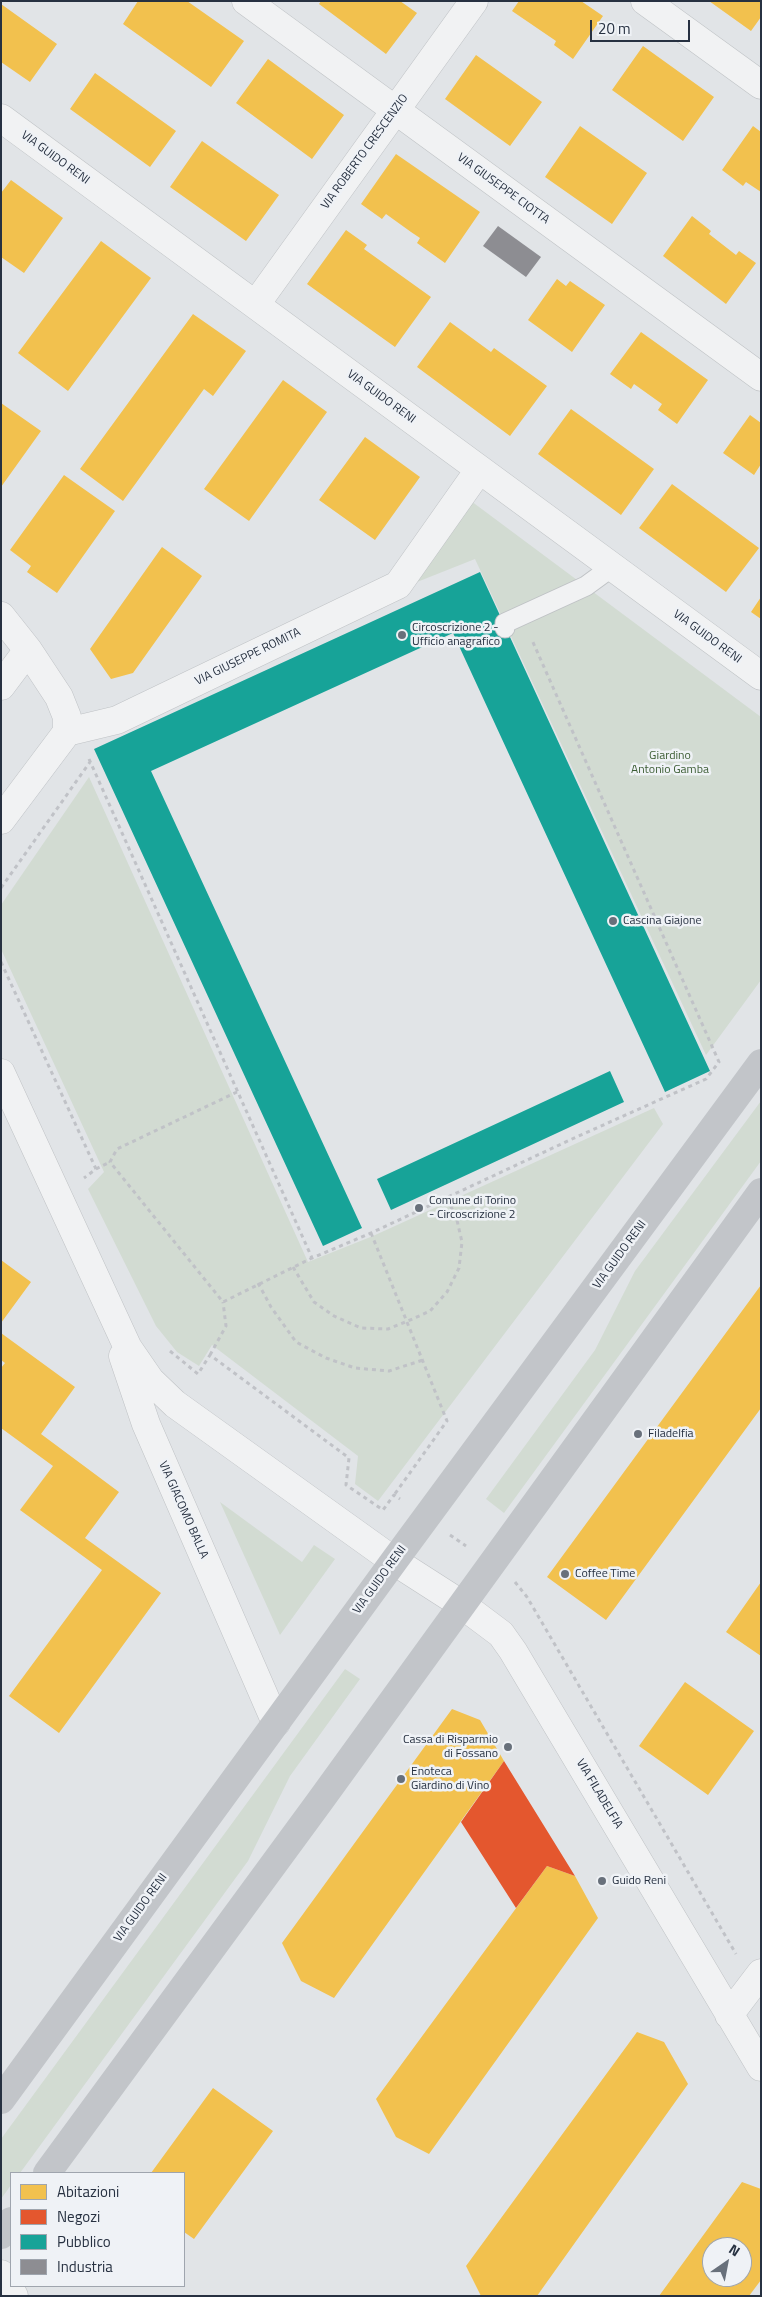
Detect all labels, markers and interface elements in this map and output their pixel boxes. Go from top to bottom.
scale bar [592,10,692,42]
text: 20 m [598,17,631,40]
street label: VIA ROBERTO CRESCENZIO [318,92,412,212]
street label: VIA GUIDO RENI [18,128,92,188]
street label: VIA GIUSEPPE CIOTTA [454,151,552,227]
street label: VIA GUIDO RENI [344,367,418,427]
street label: VIA GUIDO RENI [670,607,744,667]
place label: Circoscrizione 2 - Ufficio anagrafico [412,621,500,649]
street label: VIA GIUSEPPE ROMITA [193,625,303,689]
marker: Circoscrizione 2 - Ufficio anagrafico [396,629,408,641]
park label: Giardino Antonio Gamba [631,749,709,777]
place label: Cascina Giajone [623,914,702,928]
marker: Cascina Giajone [607,915,619,927]
place label: Comune di Torino - Circoscrizione 2 [429,1194,516,1222]
marker: Comune di Torino - Circoscrizione 2 [413,1202,425,1214]
street label: VIA GUIDO RENI [590,1218,650,1292]
place label: Filadelfia [648,1427,694,1441]
marker: Filadelfia [632,1428,644,1440]
street label: VIA GIACOMO BALLA [155,1459,211,1561]
street label: VIA GUIDO RENI [350,1543,410,1617]
place label: Coffee Time [575,1567,635,1581]
marker: Coffee Time [559,1568,571,1580]
place label: Cassa di Risparmio di Fossano [403,1733,498,1761]
marker: Cassa di Risparmio di Fossano [502,1741,514,1753]
street label: VIA FILADELFIA [573,1757,625,1831]
place label: Enoteca Giardino di Vino [411,1765,489,1793]
marker: Enoteca Giardino di Vino [395,1773,407,1785]
street label: VIA GUIDO RENI [111,1871,171,1945]
place label: Guido Reni [612,1874,666,1888]
marker: Guido Reni [596,1875,608,1887]
legend [10,2172,185,2287]
text: Abitazioni [57,2180,119,2203]
text: Negozi [57,2205,100,2228]
text: Pubblico [57,2230,111,2253]
north arrow [702,2237,752,2287]
text: N [725,2238,745,2261]
text: Industria [57,2255,113,2278]

